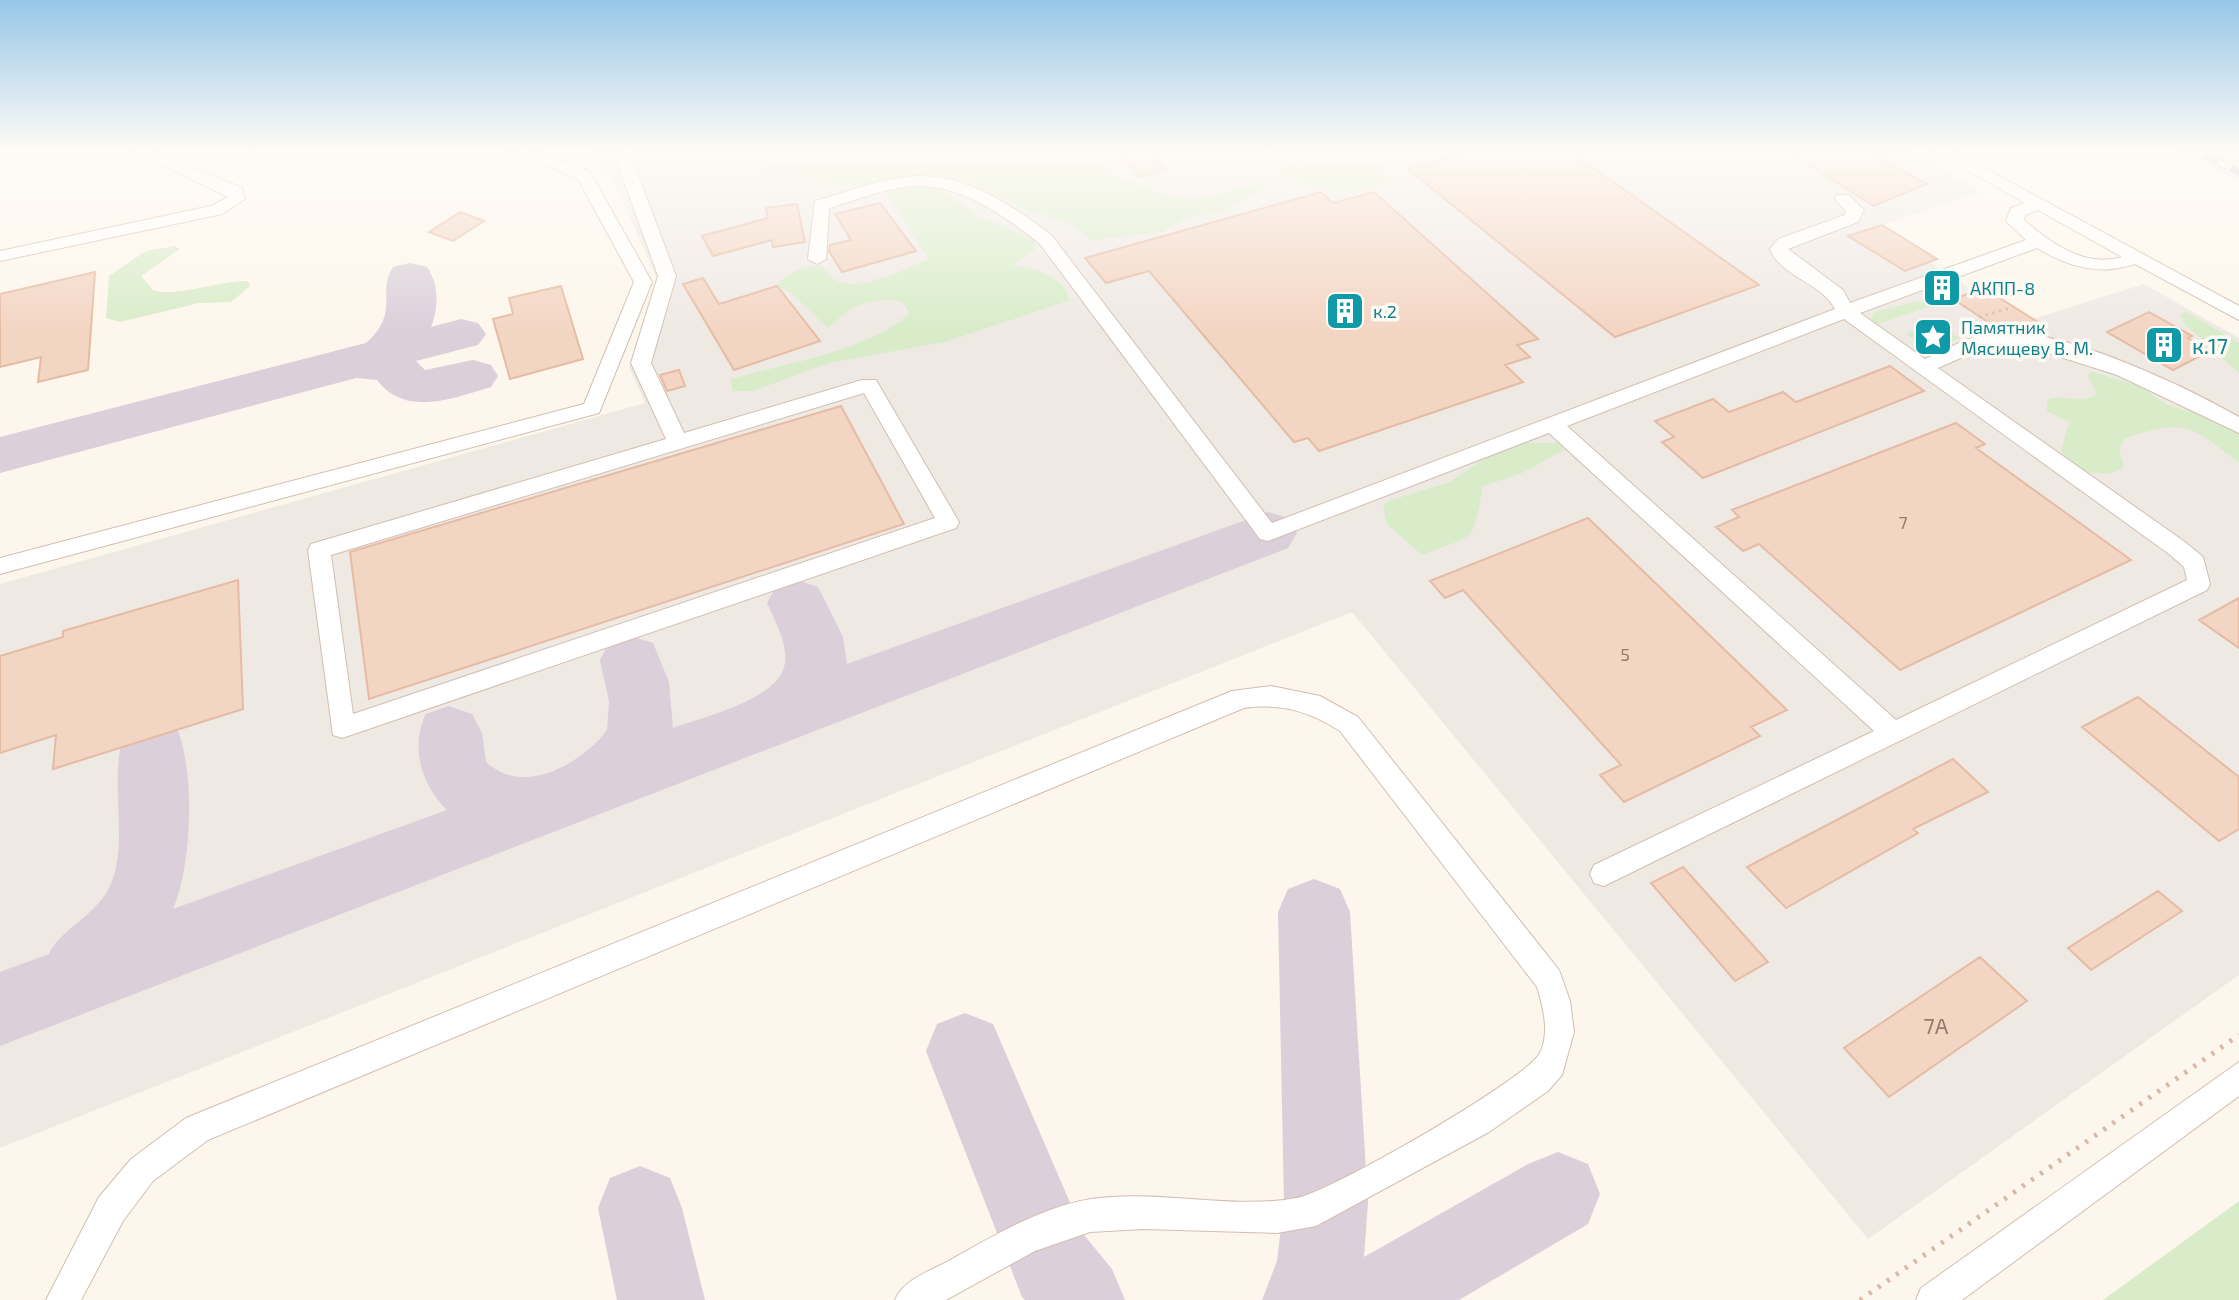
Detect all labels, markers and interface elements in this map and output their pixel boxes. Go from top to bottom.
building icon: АКПП-8 [1921,267,1963,309]
place label: АКПП-8 [1970,277,2035,299]
building icon: к.2 [1324,290,1366,332]
place label: к.2 [1373,300,1397,322]
place icon: Памятник Мясищеву В. М. [1912,316,1954,358]
place label: Памятник Мясищеву В. М. [1961,316,2093,359]
building icon: к.17 [2143,324,2185,366]
place label: к.17 [2192,332,2228,358]
house number: 7 [1898,511,1908,533]
house number: 5 [1620,643,1630,665]
house number: 7А [1924,1012,1949,1038]

